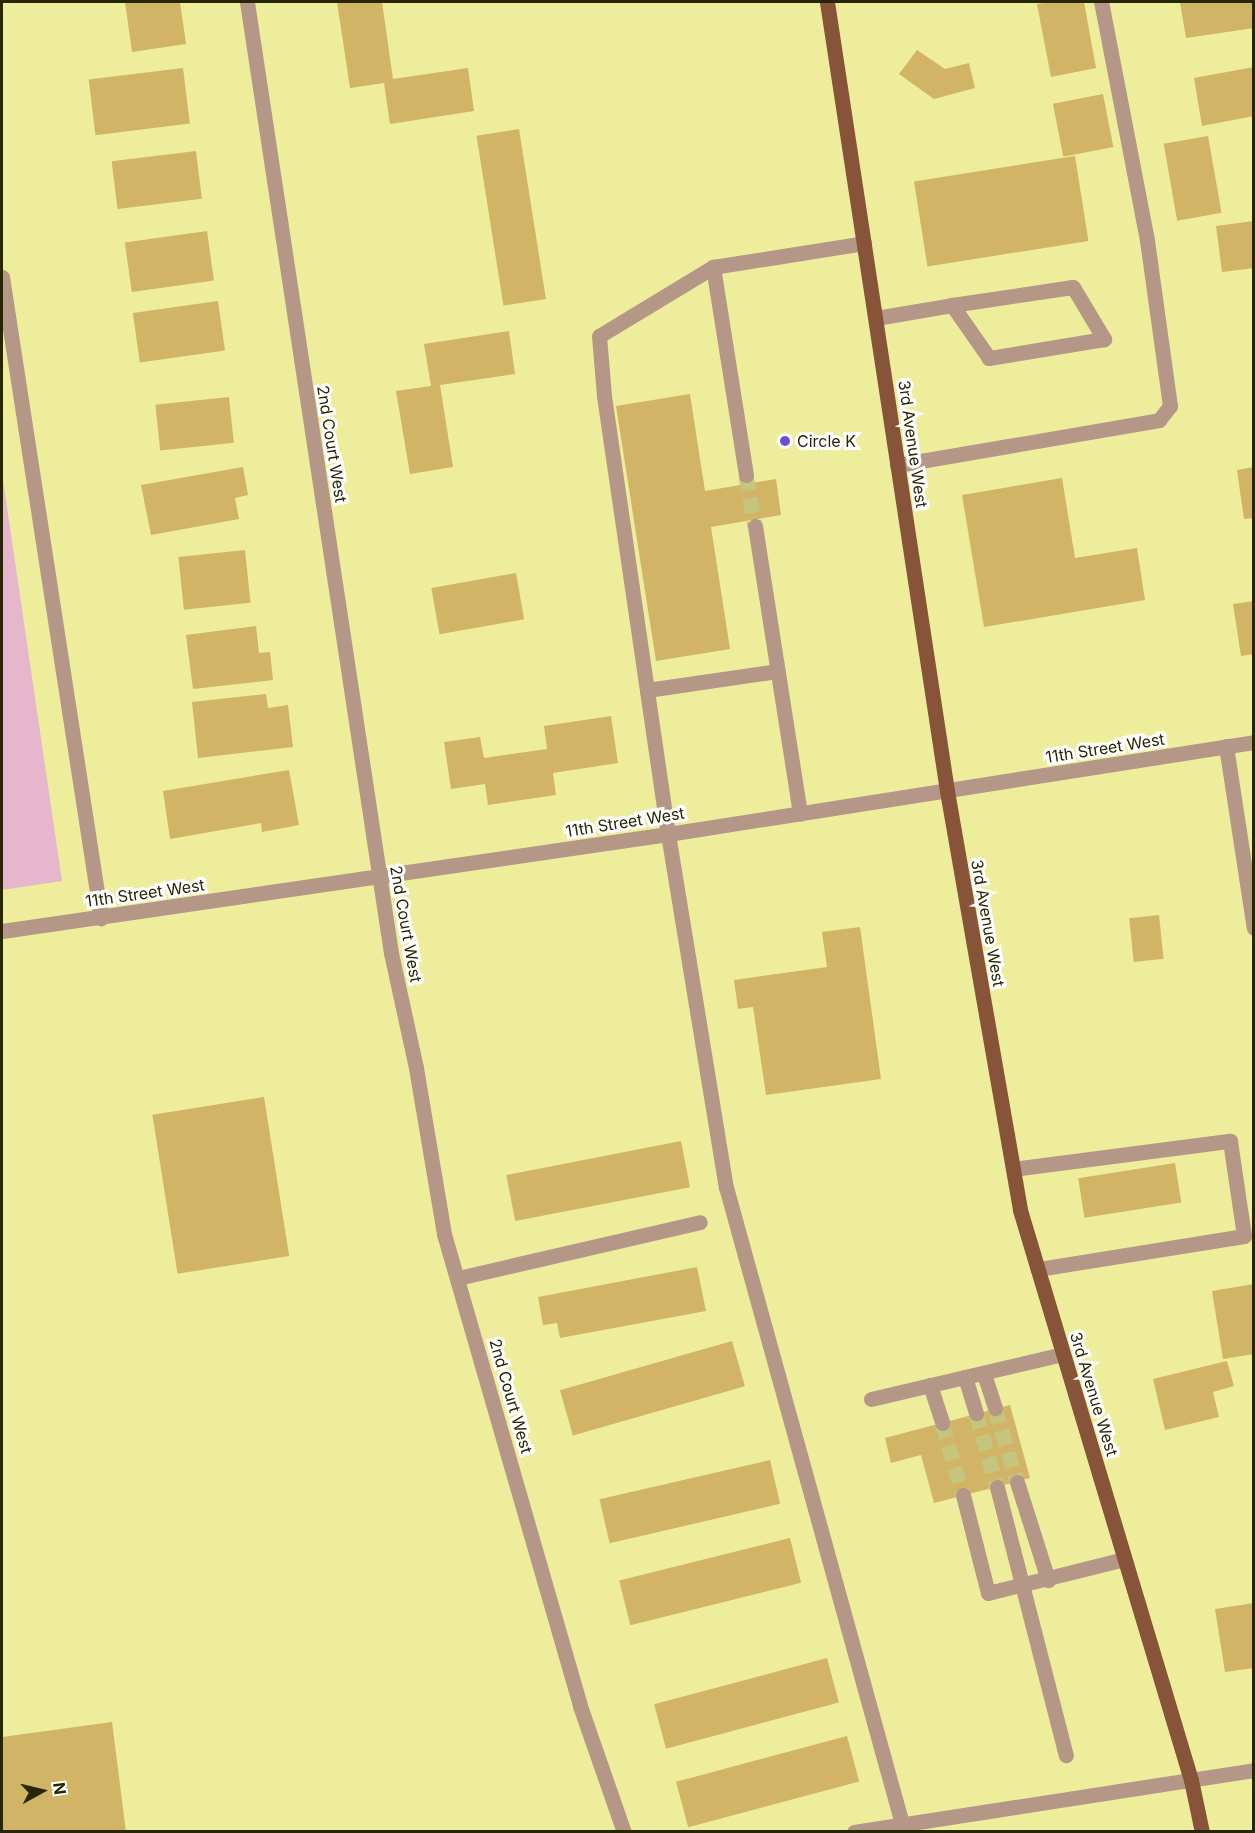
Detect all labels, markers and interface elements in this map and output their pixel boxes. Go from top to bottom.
street label: 3rd Avenue West [895,379,931,509]
street label: 2nd Court West [313,384,351,504]
place label: Circle K [797,431,856,451]
marker: Circle K [778,434,792,448]
street label: 11th Street West [1044,729,1166,767]
street label: 11th Street West [564,803,686,841]
street label: 3rd Avenue West [967,858,1009,988]
street label: 2nd Court West [386,864,426,984]
street label: 11th Street West [84,875,206,911]
street label: 3rd Avenue West [1066,1330,1122,1458]
street label: 2nd Court West [485,1337,537,1455]
north arrow [12,1761,72,1821]
text: N [49,1781,71,1796]

